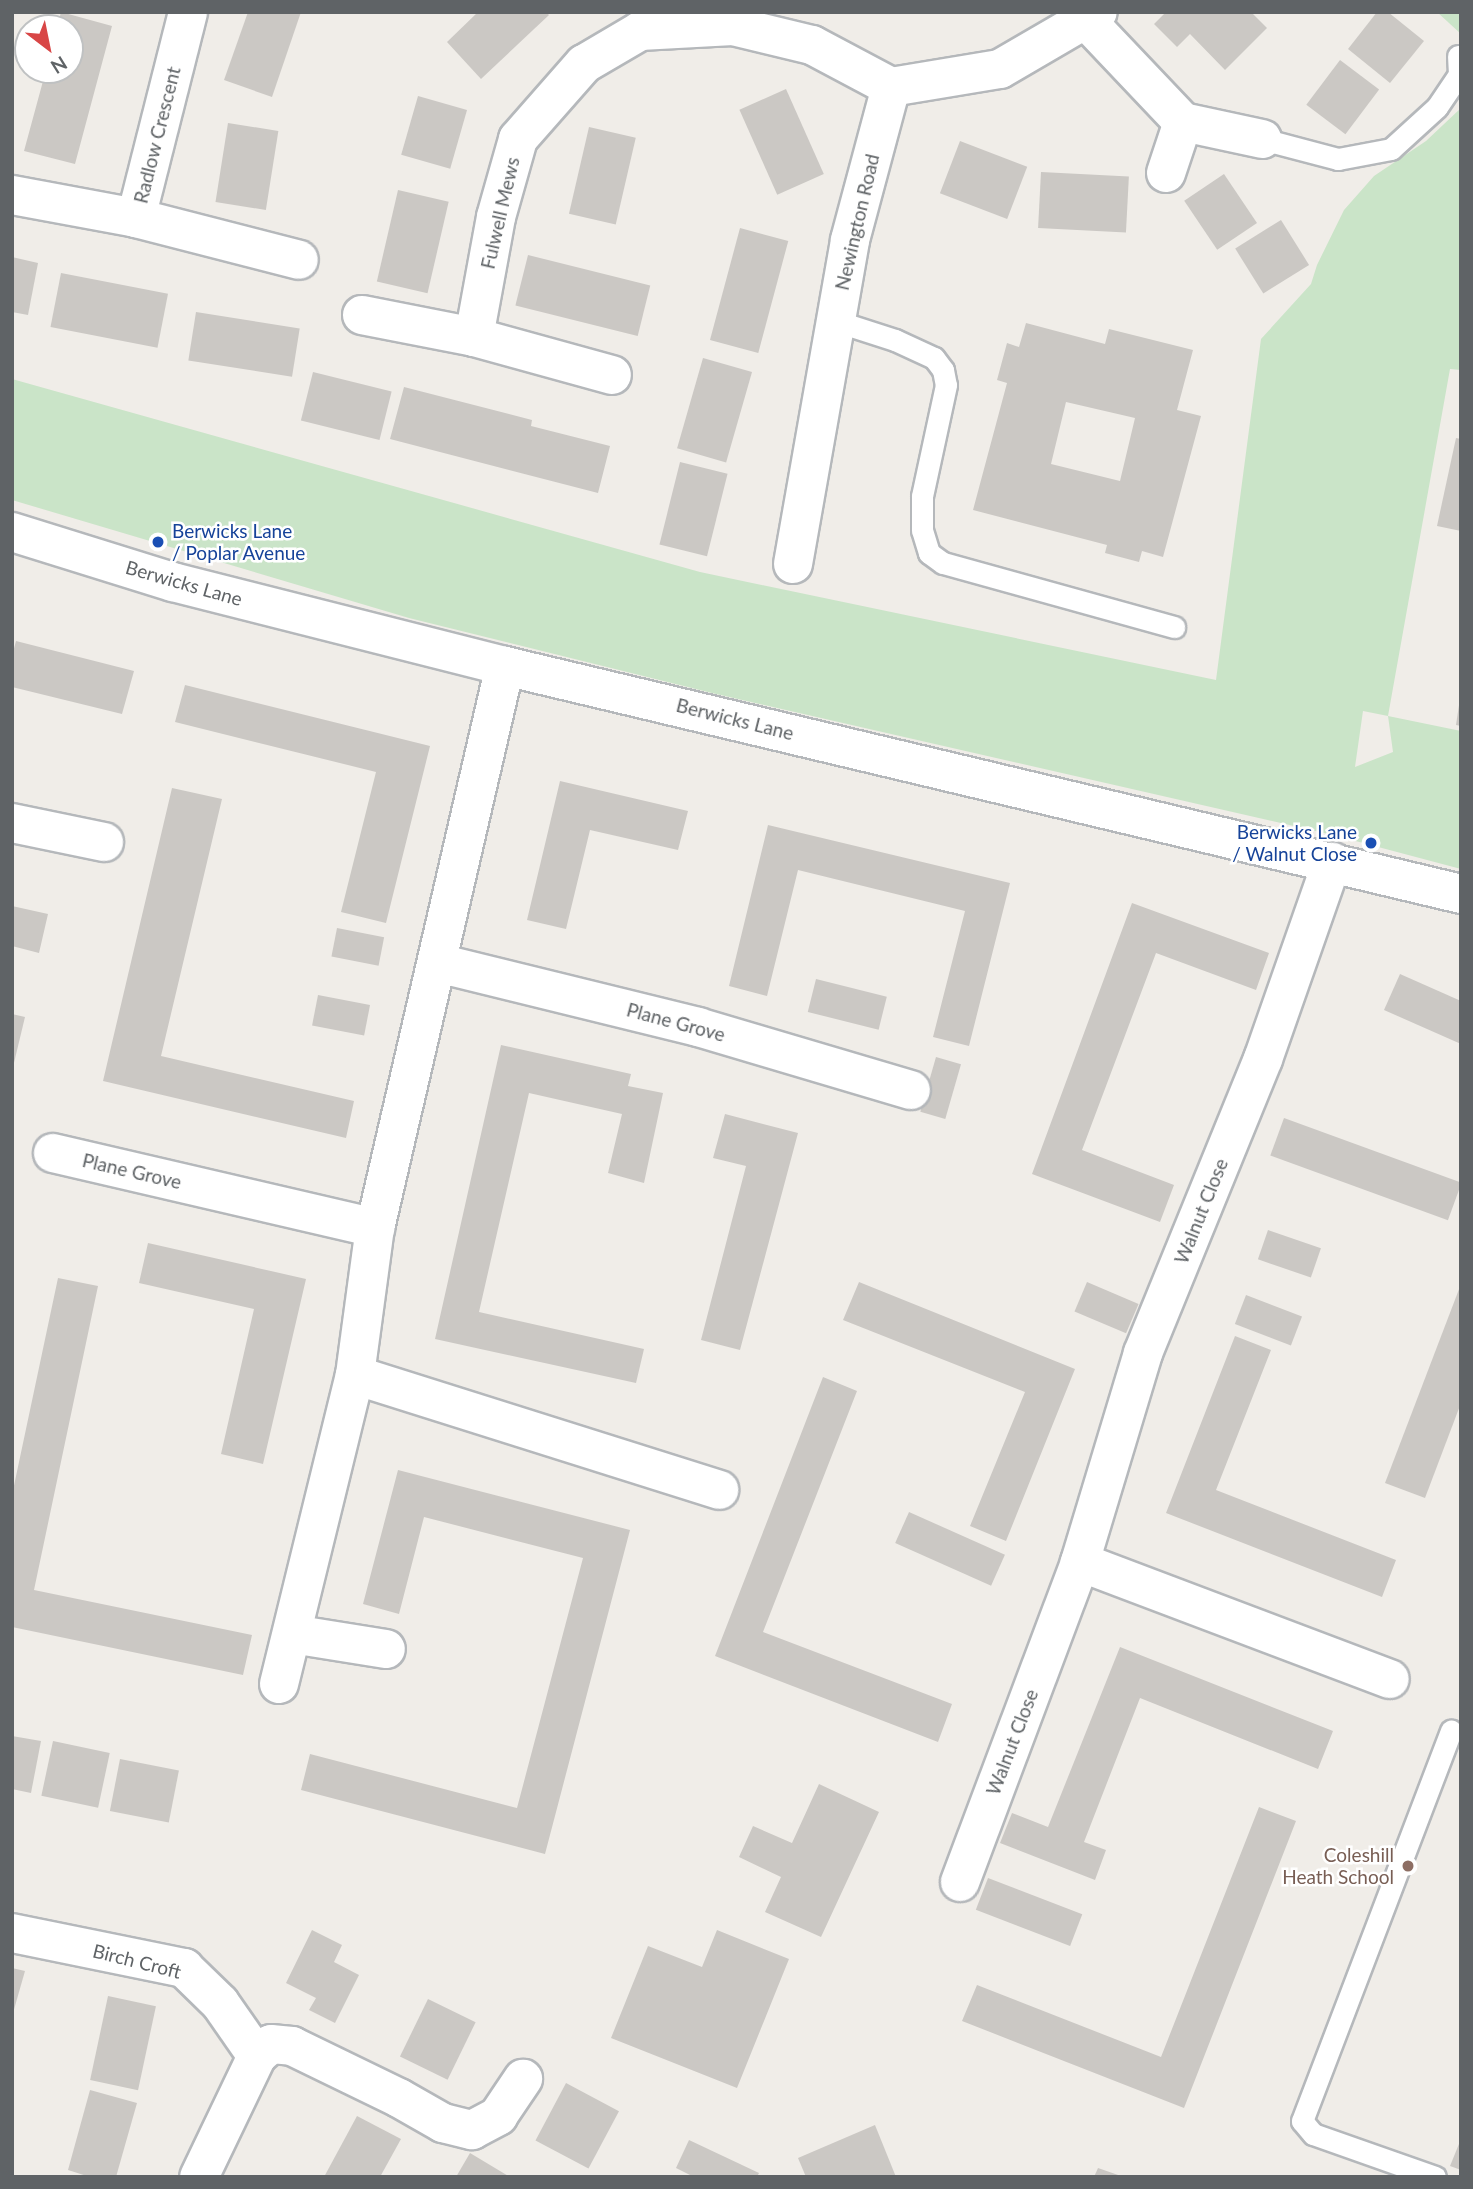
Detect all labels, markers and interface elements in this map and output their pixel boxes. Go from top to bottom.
north arrow [14,14,84,84]
text: N [47,52,72,79]
street label: Radlow Crescent [129,64,185,206]
street label: Newington Road [830,152,884,292]
street label: Fulwell Mews [476,155,524,271]
place label: Berwicks Lane / Poplar Avenue [172,520,306,564]
marker: Berwicks Lane / Poplar Avenue [150,534,166,550]
street label: Berwicks Lane [123,555,245,611]
street label: Berwicks Lane [674,693,796,745]
place label: Berwicks Lane / Walnut Close [1232,821,1357,865]
marker: Berwicks Lane / Walnut Close [1363,835,1379,851]
street label: Plane Grove [624,998,728,1046]
street label: Plane Grove [80,1149,184,1193]
street label: Walnut Close [1170,1155,1232,1267]
street label: Walnut Close [981,1686,1043,1798]
place label: Coleshill Heath School [1282,1844,1394,1888]
marker: Coleshill Heath School [1400,1858,1416,1874]
street label: Birch Croft [90,1939,184,1983]

